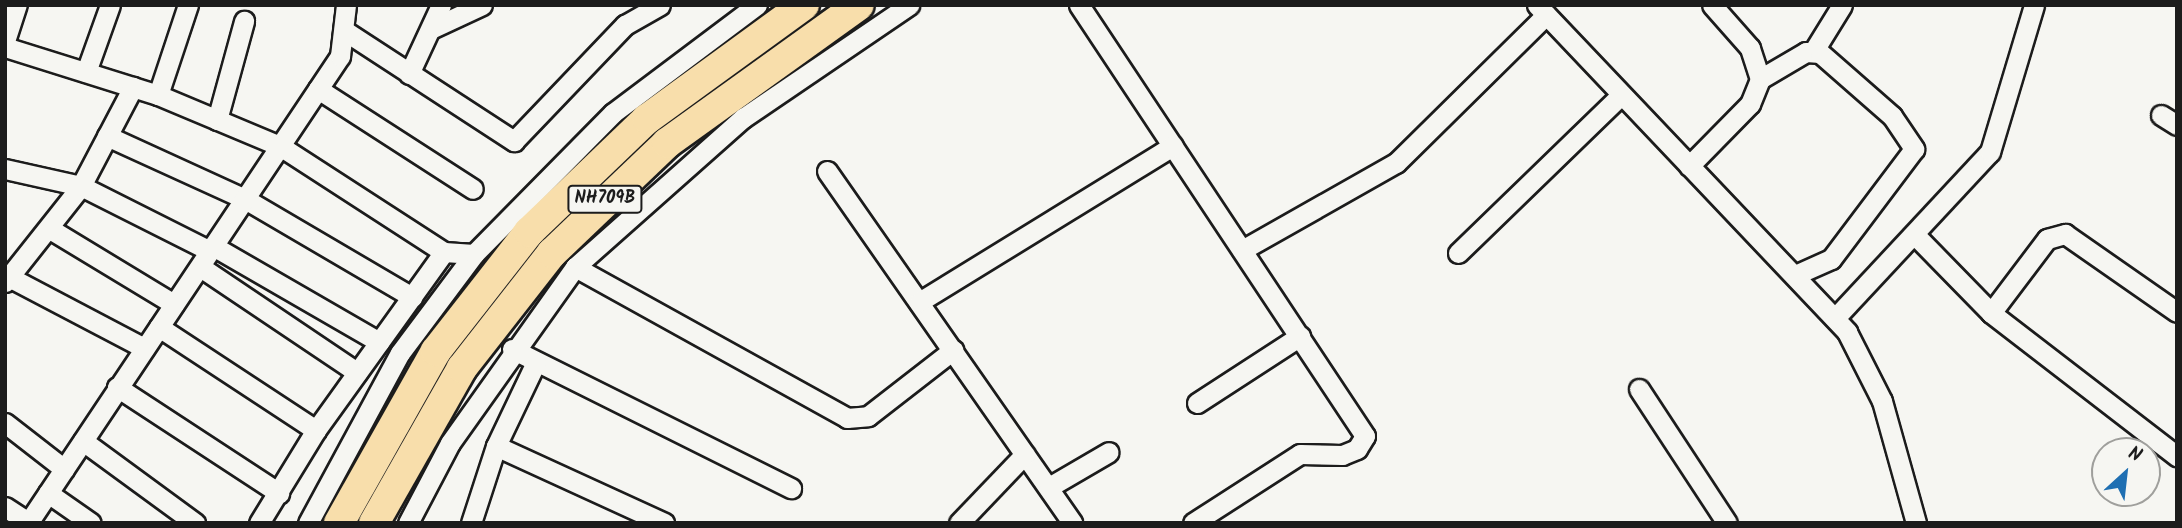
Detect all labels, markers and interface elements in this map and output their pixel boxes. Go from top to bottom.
road number: NH709B [566,184,644,214]
north arrow [2091,437,2161,507]
text: N [2122,439,2147,471]

